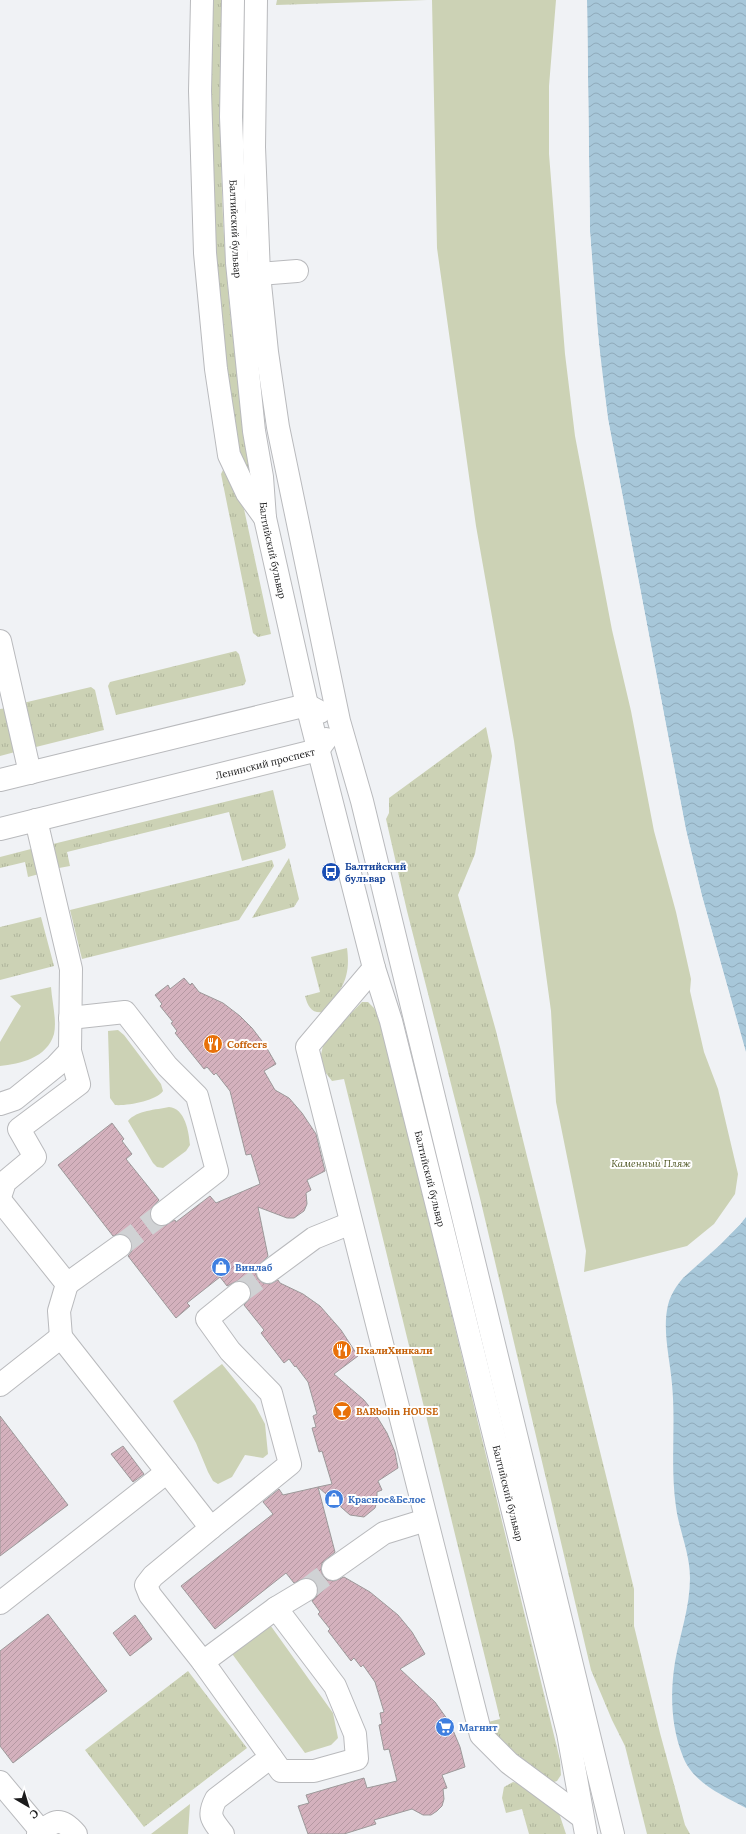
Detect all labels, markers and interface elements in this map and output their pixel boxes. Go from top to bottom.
street label: Балтийский бульвар [227,179,245,279]
street label: Балтийский бульвар [257,501,289,600]
street label: Ленинский проспект [214,745,316,782]
place label: Балтийский бульвар [345,860,407,885]
bus stop icon: Балтийский бульвар [320,861,342,883]
restaurant icon: Coffeers [202,1033,224,1055]
place label: Coffeers [227,1038,267,1051]
street label: Балтийский бульвар [411,1129,448,1228]
park label: Каменный Пляж [611,1157,691,1170]
shop icon: Винлаб [210,1256,232,1278]
place label: Винлаб [235,1261,273,1274]
restaurant icon: ПхалиХинкали [331,1339,353,1361]
place label: ПхалиХинкали [356,1344,433,1357]
bar icon: BARbolin HOUSE [331,1400,353,1422]
place label: BARbolin HOUSE [356,1405,438,1418]
street label: Балтийский бульвар [490,1444,526,1543]
shop icon: Красное&Белое [323,1488,345,1510]
place label: Красное&Белое [348,1493,426,1506]
supermarket icon: Магнит [434,1716,456,1738]
place label: Магнит [459,1721,498,1734]
north arrow [8,1786,48,1826]
text: С [27,1806,41,1822]

